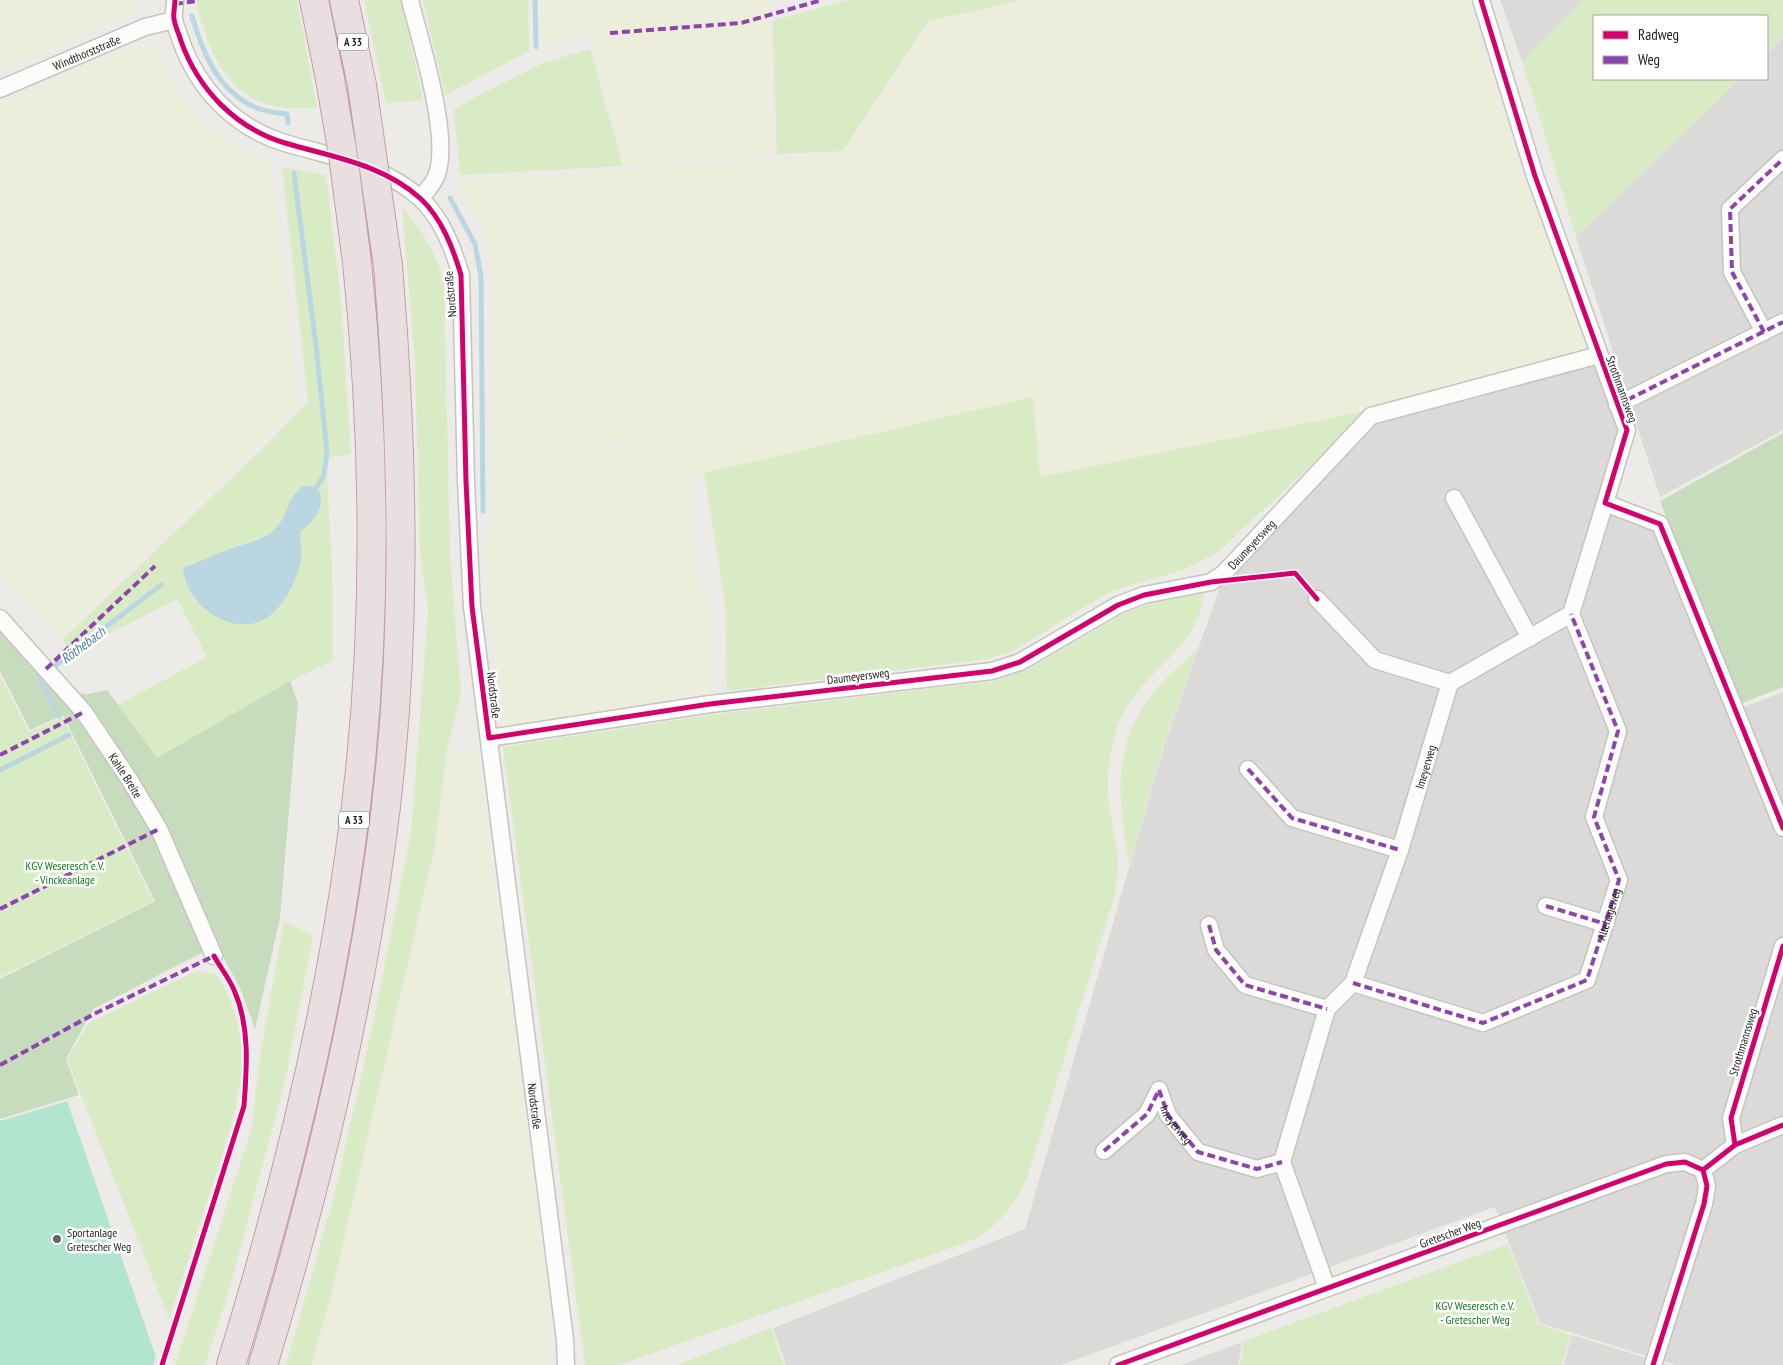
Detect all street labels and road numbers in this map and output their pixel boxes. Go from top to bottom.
street label: Windthorststraße [50,31,122,73]
road number: A 33 [338,34,368,51]
street label: Nordstraße [441,270,459,318]
street label: Strothmannsweg [1603,354,1641,424]
street label: Daumeyersweg [1224,516,1278,572]
street label: Daumeyersweg [826,665,890,687]
street label: Nordstraße [484,671,504,719]
street label: Imeyerweg [1411,743,1439,791]
street label: Kahle Breite [106,750,146,801]
road number: A 33 [339,812,369,828]
street label: Altehageweg [1593,886,1624,942]
street label: Strothmannsweg [1726,1006,1760,1078]
street label: Nordstraße [525,1082,546,1130]
street label: Imeyerweg [1157,1103,1196,1147]
street label: Gretescher Weg [1417,1215,1483,1251]

